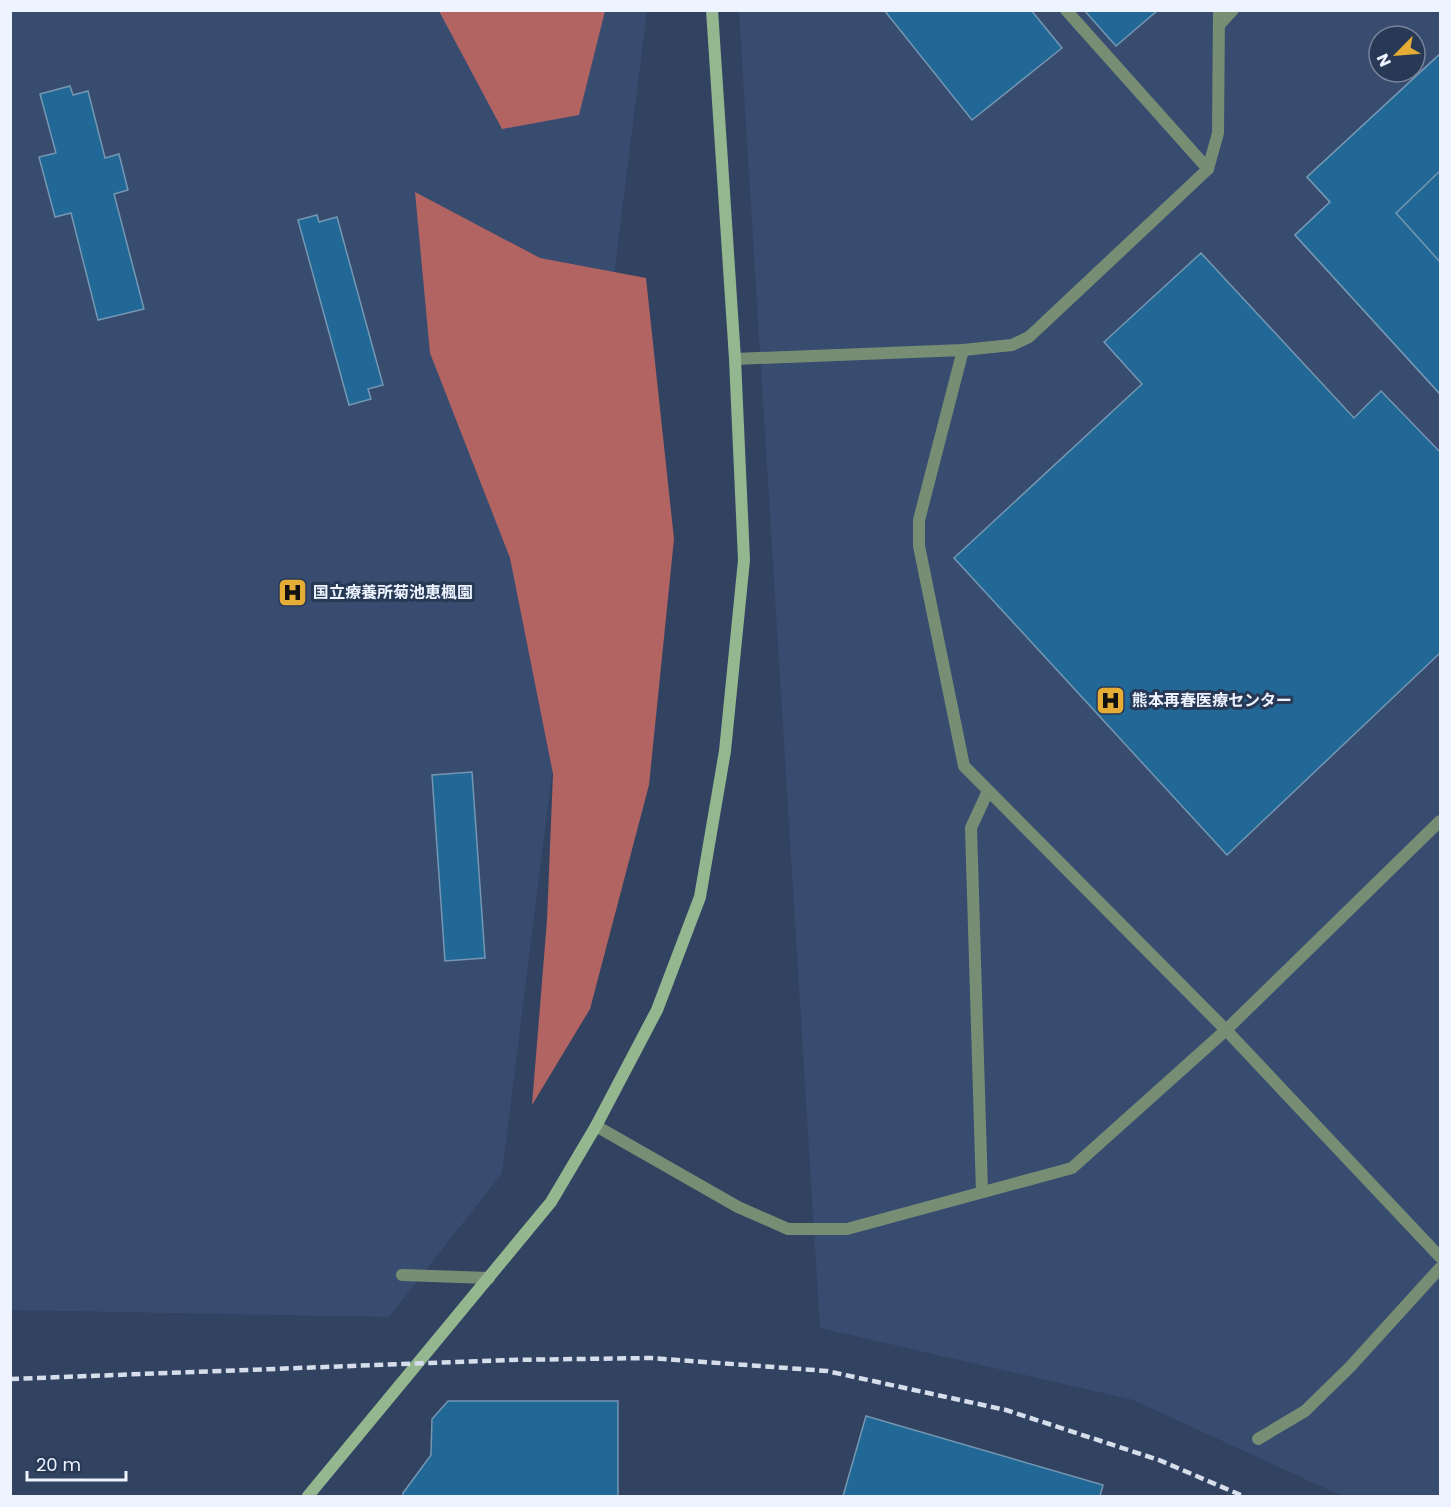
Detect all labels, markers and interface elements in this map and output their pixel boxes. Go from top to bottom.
north arrow [1367,24,1427,84]
text: N [1371,50,1397,70]
hospital icon: 国立療養所菊池恵楓園 [276,576,308,608]
place label: 国立療養所菊池恵楓園 [313,581,473,604]
hospital icon: 熊本再春医療センター [1095,684,1127,716]
place label: 熊本再春医療センター [1132,689,1292,712]
scale bar [27,1444,126,1482]
text: 20 m [36,1452,81,1477]

